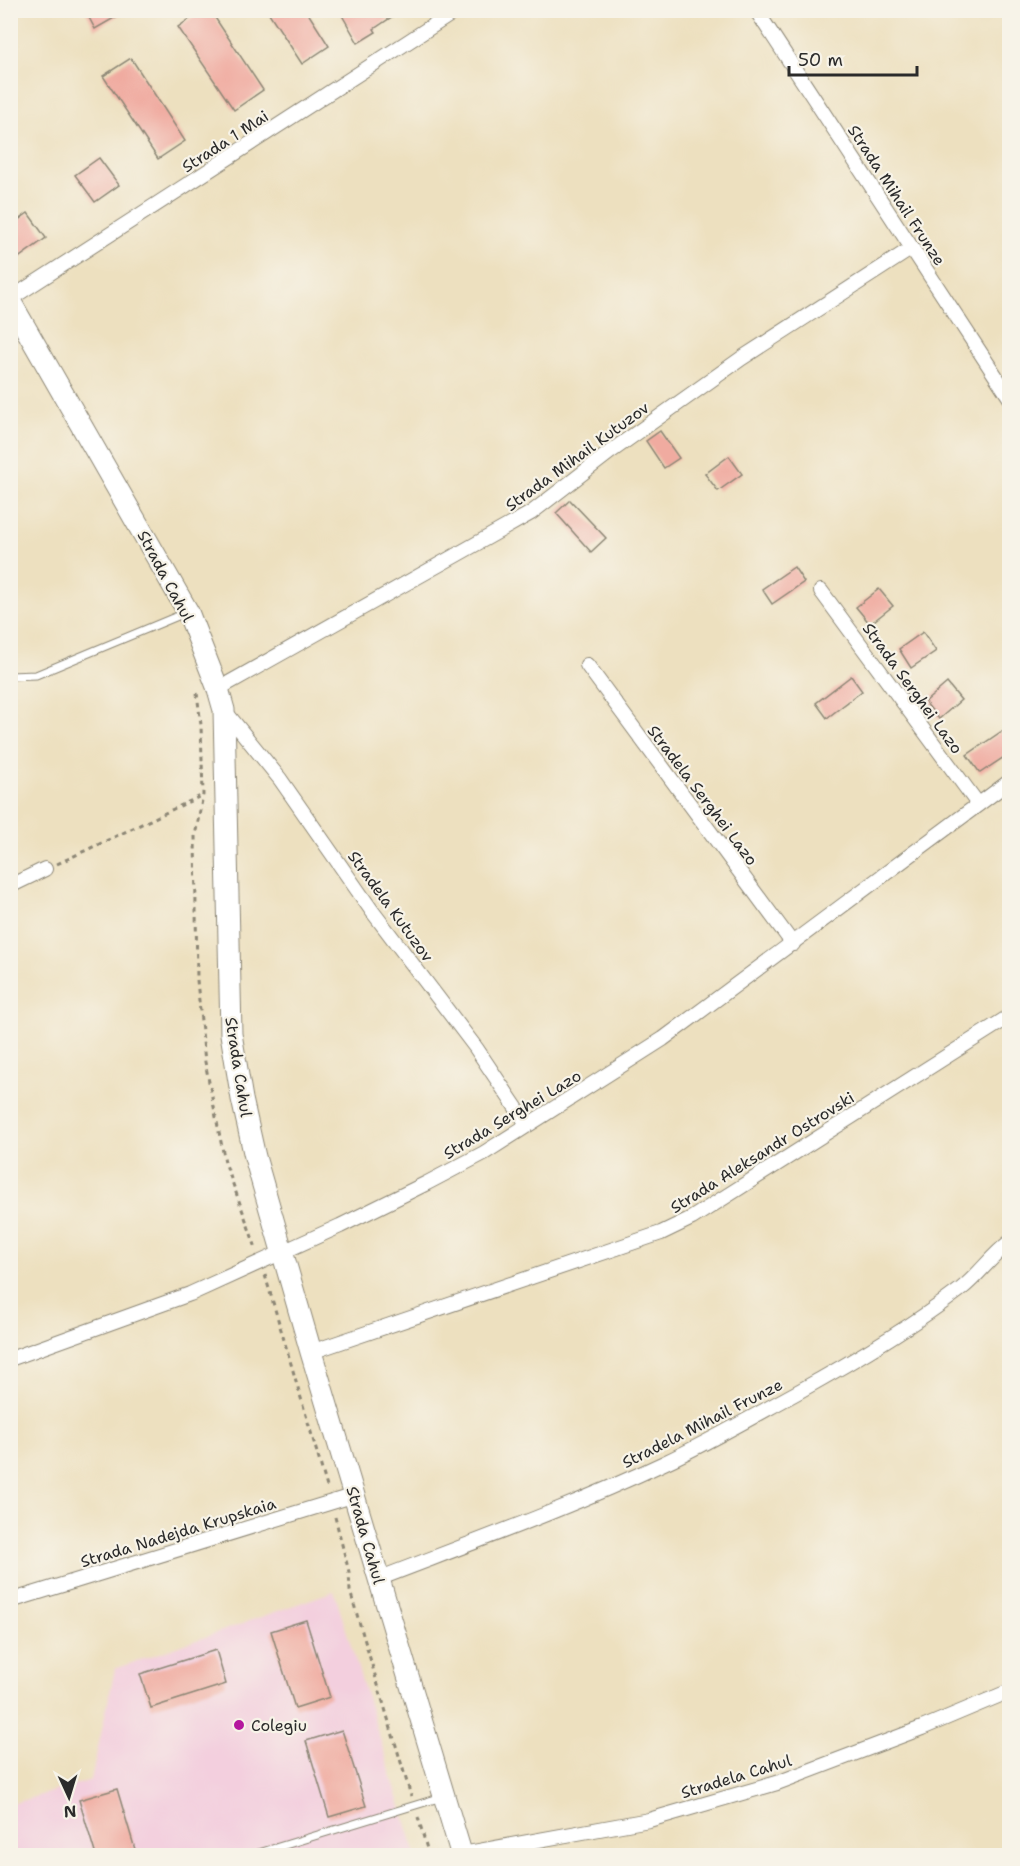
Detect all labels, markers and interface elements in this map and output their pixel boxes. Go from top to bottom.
scale bar [789,39,916,77]
text: 50 m [798,48,843,72]
street label: Strada 1 Mai [178,106,273,177]
street label: Strada Mihail Frunze [843,121,950,270]
street label: Strada Mihail Kutuzov [501,397,654,516]
street label: Strada Cahul [133,527,199,626]
street label: Strada Serghei Lazo [858,618,967,758]
street label: Stradela Serghei Lazo [643,721,762,870]
street label: Stradela Kutuzov [343,846,438,966]
street label: Strada Cahul [220,1016,257,1119]
street label: Strada Serghei Lazo [439,1065,585,1164]
street label: Strada Aleksandr Ostrovski [666,1087,858,1218]
street label: Stradela Mihail Frunze [618,1374,786,1473]
street label: Strada Cahul [342,1484,390,1587]
street label: Strada Nadejda Krupskaia [78,1493,278,1572]
place label: Colegiu [251,1715,307,1736]
marker: Colegiu [232,1718,246,1732]
street label: Stradela Cahul [678,1750,794,1803]
north arrow [39,1767,99,1827]
text: N [63,1801,77,1822]

